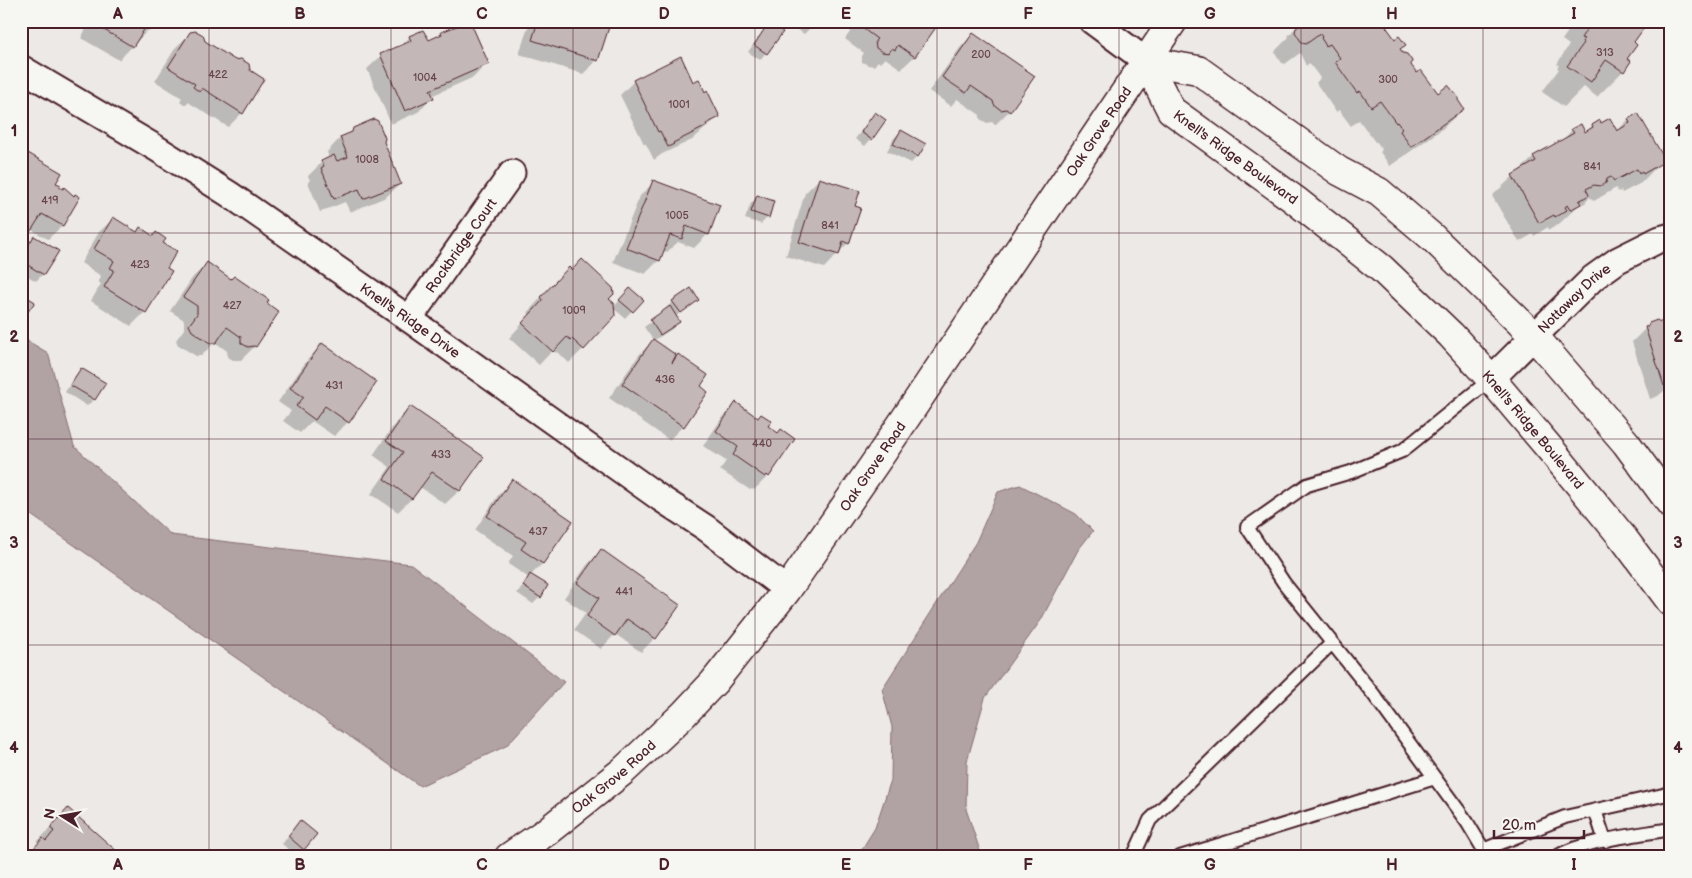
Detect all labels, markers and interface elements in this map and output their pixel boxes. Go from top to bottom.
text: A [112,5,123,24]
text: B [294,5,306,24]
text: C [476,5,488,24]
text: D [658,5,670,24]
text: E [841,5,851,24]
text: F [1023,5,1033,24]
text: G [1204,5,1216,24]
text: H [1386,5,1398,24]
text: I [1571,5,1577,24]
house number: 313 [1596,46,1614,59]
house number: 200 [971,48,991,61]
house number: 422 [208,68,228,81]
house number: 1004 [413,71,437,84]
house number: 300 [1378,73,1398,86]
street label: Oak Grove Road [1063,84,1135,180]
house number: 1001 [668,98,690,111]
street label: Knell's Ridge Boulevard [1170,107,1301,208]
text: 1 [11,122,17,141]
text: 1 [1675,122,1681,141]
house number: 1008 [355,153,379,166]
house number: 841 [1583,160,1601,173]
house number: 419 [41,194,59,207]
street label: Rockbridge Court [422,195,501,296]
house number: 1005 [665,209,689,222]
house number: 841 [821,219,839,232]
house number: 423 [130,258,150,271]
street label: Nottaway Drive [1534,260,1614,337]
street label: Knell's Ridge Drive [356,279,463,362]
house number: 427 [223,299,242,312]
house number: 1009 [562,304,586,317]
text: 2 [9,328,19,347]
text: 2 [1673,328,1683,347]
street label: Knell's Ridge Boulevard [1478,367,1587,493]
house number: 436 [655,373,675,386]
house number: 431 [325,379,343,392]
street label: Oak Grove Road [836,419,910,515]
house number: 440 [752,437,772,450]
house number: 433 [431,448,451,461]
house number: 437 [529,525,548,538]
text: 3 [9,534,19,553]
text: 3 [1673,534,1683,553]
house number: 441 [615,585,633,598]
street label: Oak Grove Road [568,737,659,817]
text: 4 [9,739,19,758]
text: 4 [1673,739,1683,758]
north arrow [38,790,88,840]
text: N [40,807,59,820]
scale bar [1494,808,1584,840]
text: 20 m [1502,816,1536,835]
text: A [112,856,123,875]
text: B [294,856,306,875]
text: C [476,856,488,875]
text: D [658,856,670,875]
text: E [841,856,851,875]
text: F [1023,856,1033,875]
text: G [1204,856,1216,875]
text: H [1386,856,1398,875]
text: I [1571,856,1577,875]

